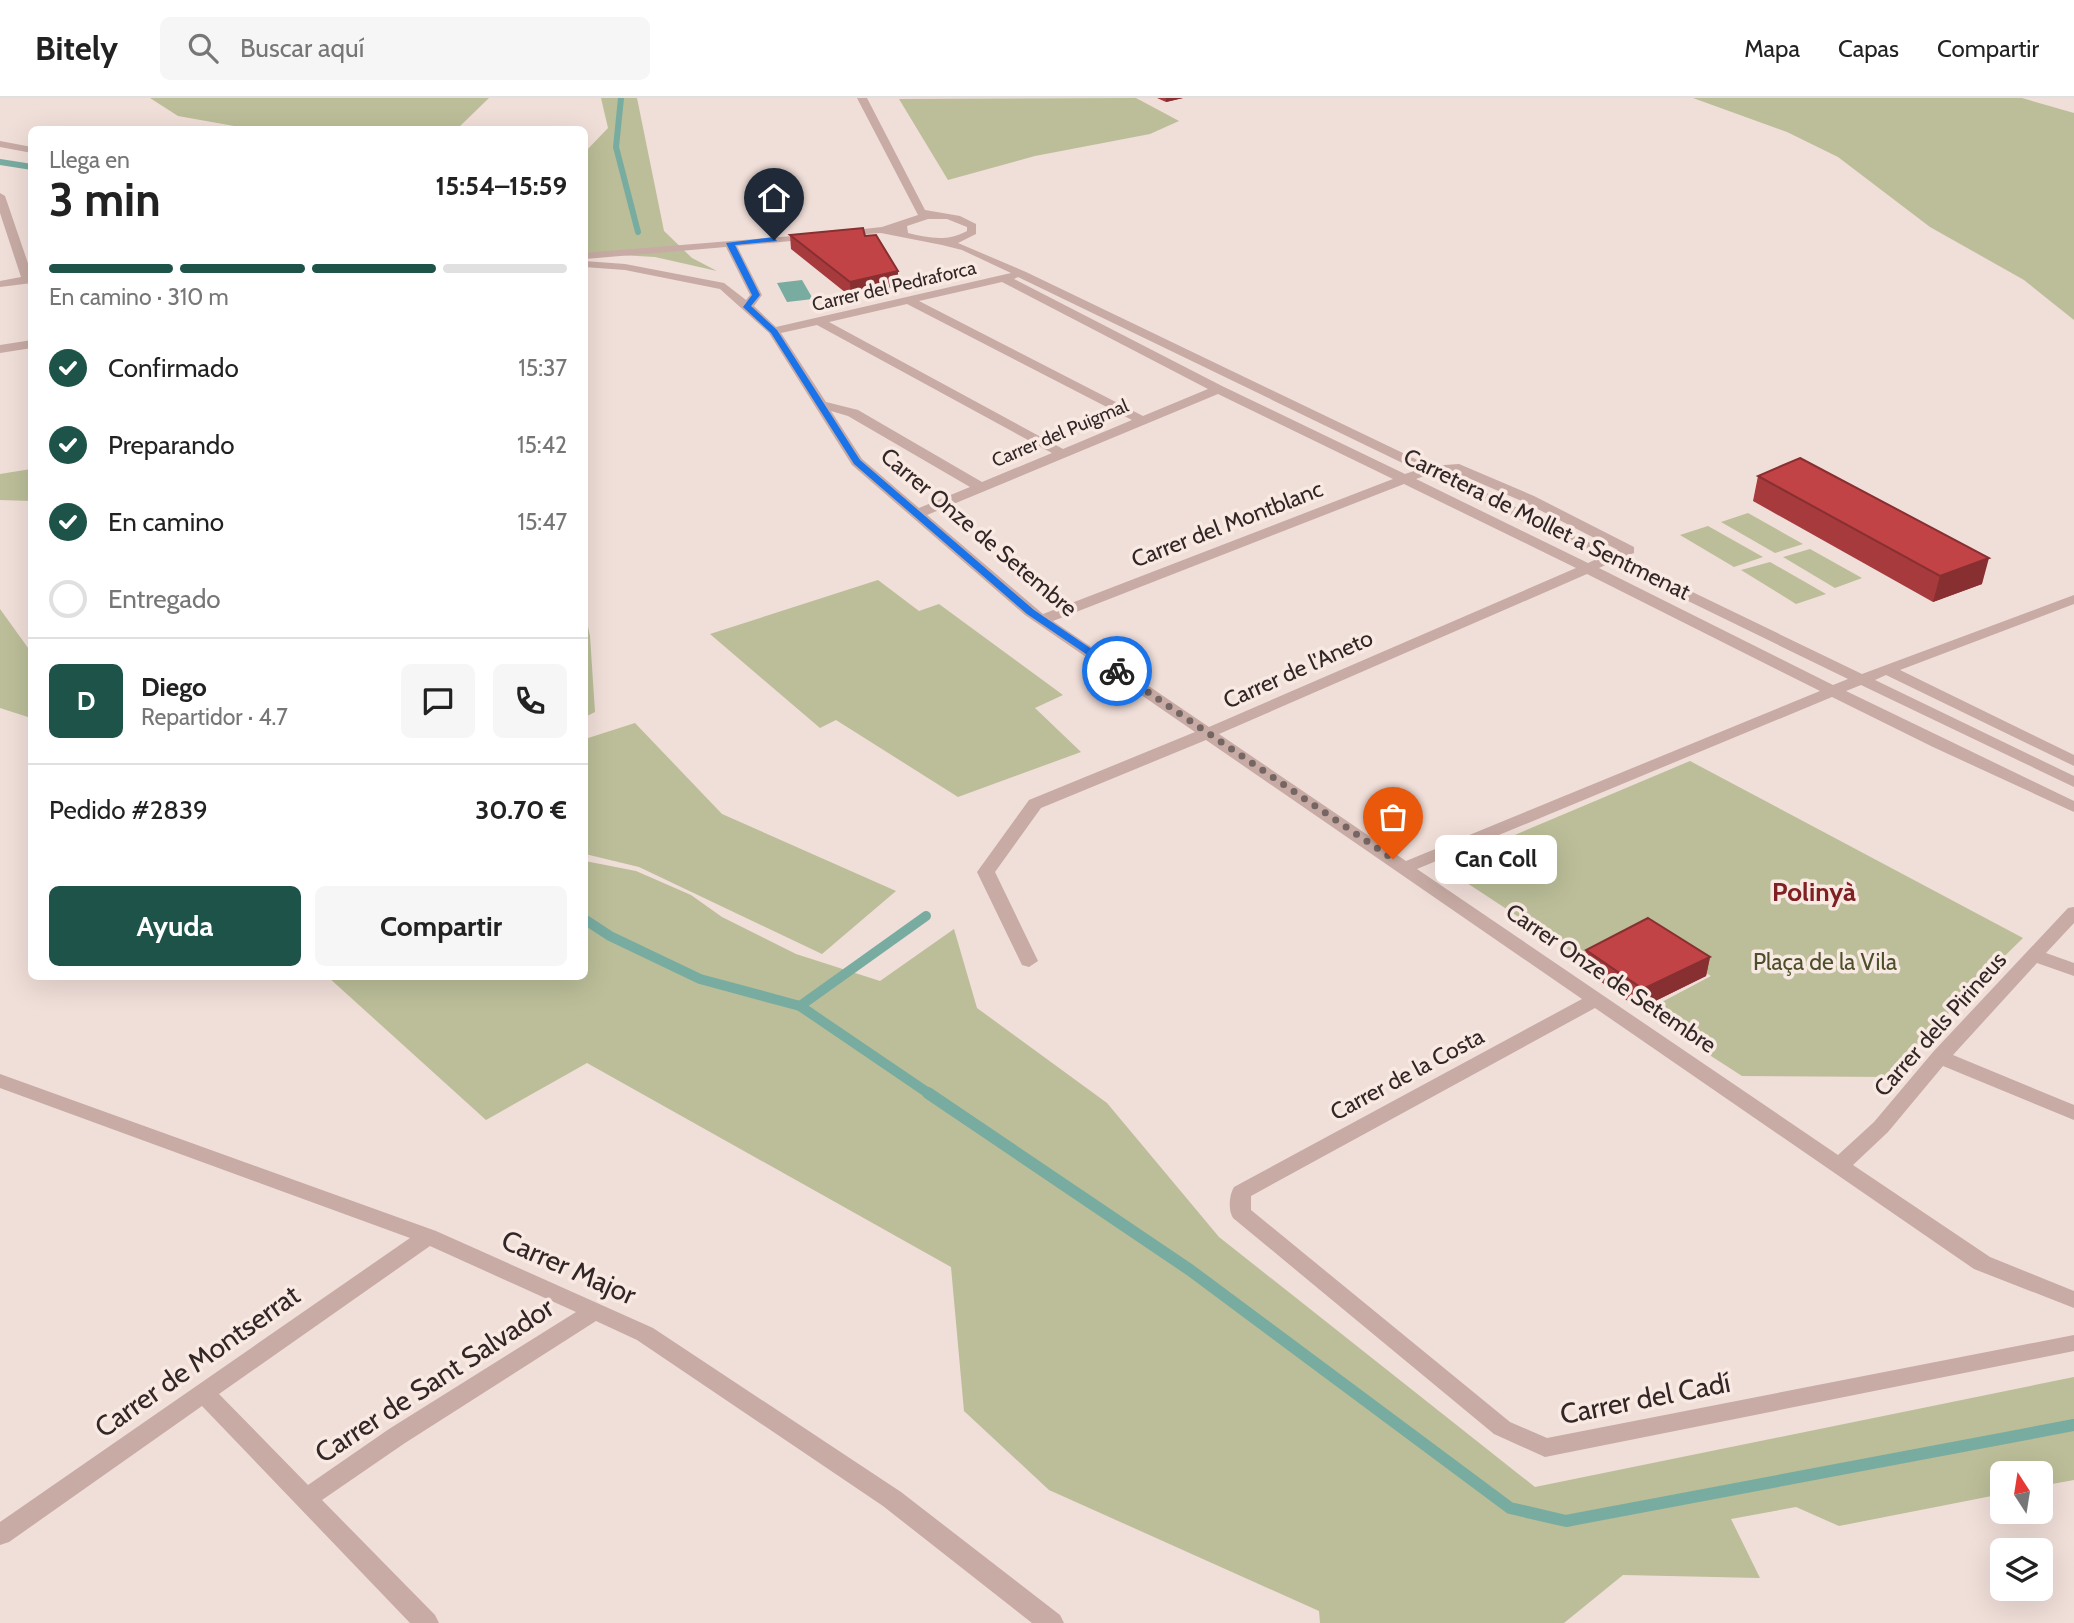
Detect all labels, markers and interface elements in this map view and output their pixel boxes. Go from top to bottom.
search box [160,17,650,80]
text: Bitely [35,28,118,68]
icon: search [184,29,222,67]
text: Buscar aquí [240,32,364,64]
text: Mapa [1744,34,1800,63]
text: Capas [1838,34,1899,63]
text: Compartir [1937,34,2039,63]
text: Llega en [49,146,130,174]
pin [744,168,804,240]
text: 15:54–15:59 [436,170,567,202]
text: 3 min [49,172,161,228]
icon: home [755,179,793,217]
street label: Carrer del Pedraforca [810,256,978,316]
text: En camino · 310 m [49,283,229,311]
icon: check [49,349,87,387]
text: Confirmado [108,352,239,384]
text: 15:37 [518,354,567,382]
street label: Carrer del Puigmal [988,394,1132,472]
icon: check [49,426,87,464]
text: Preparando [108,429,235,461]
text: 15:42 [517,431,567,459]
street label: Carrer Onze de Setembre [875,442,1083,622]
street label: Carretera de Mollet a Sentmenat [1399,442,1695,606]
street label: Carrer del Montblanc [1127,475,1327,573]
icon: check [49,503,87,541]
text: En camino [108,506,224,538]
text: 15:47 [517,508,567,536]
text: Entregado [108,583,221,615]
street label: Carrer de l'Aneto [1219,624,1377,714]
courier [1082,636,1152,706]
icon: bike [1098,652,1136,690]
button: chat [401,664,475,738]
button: phone [493,664,567,738]
text: Diego [141,671,207,703]
text: D [77,685,95,717]
text: Repartidor · 4.7 [141,703,288,731]
pin [1363,787,1423,859]
text: Pedido #2839 [49,794,208,826]
text: 30.70 € [475,794,567,826]
icon: bag [1374,798,1412,836]
callout: Can Coll [1435,834,1558,884]
text: Can Coll [1455,845,1537,873]
district label: Polinyà [1772,876,1856,908]
button: Ayuda [49,886,301,966]
button: Compartir [315,886,567,966]
street label: Carrer Onze de Setembre [1501,897,1722,1059]
street label: Carrer dels Pirineus [1868,946,2012,1102]
park label: Plaça de la Vila [1753,948,1897,976]
street label: Carrer de la Costa [1325,1022,1489,1126]
street label: Carrer Major [496,1222,642,1312]
street label: Carrer de Montserrat [88,1278,306,1444]
street label: Carrer de Sant Salvador [308,1290,560,1470]
street label: Carrer del Cadí [1557,1365,1733,1431]
north arrow [1990,1461,2053,1524]
map controls [1990,1461,2053,1601]
button: layers [1990,1538,2053,1601]

